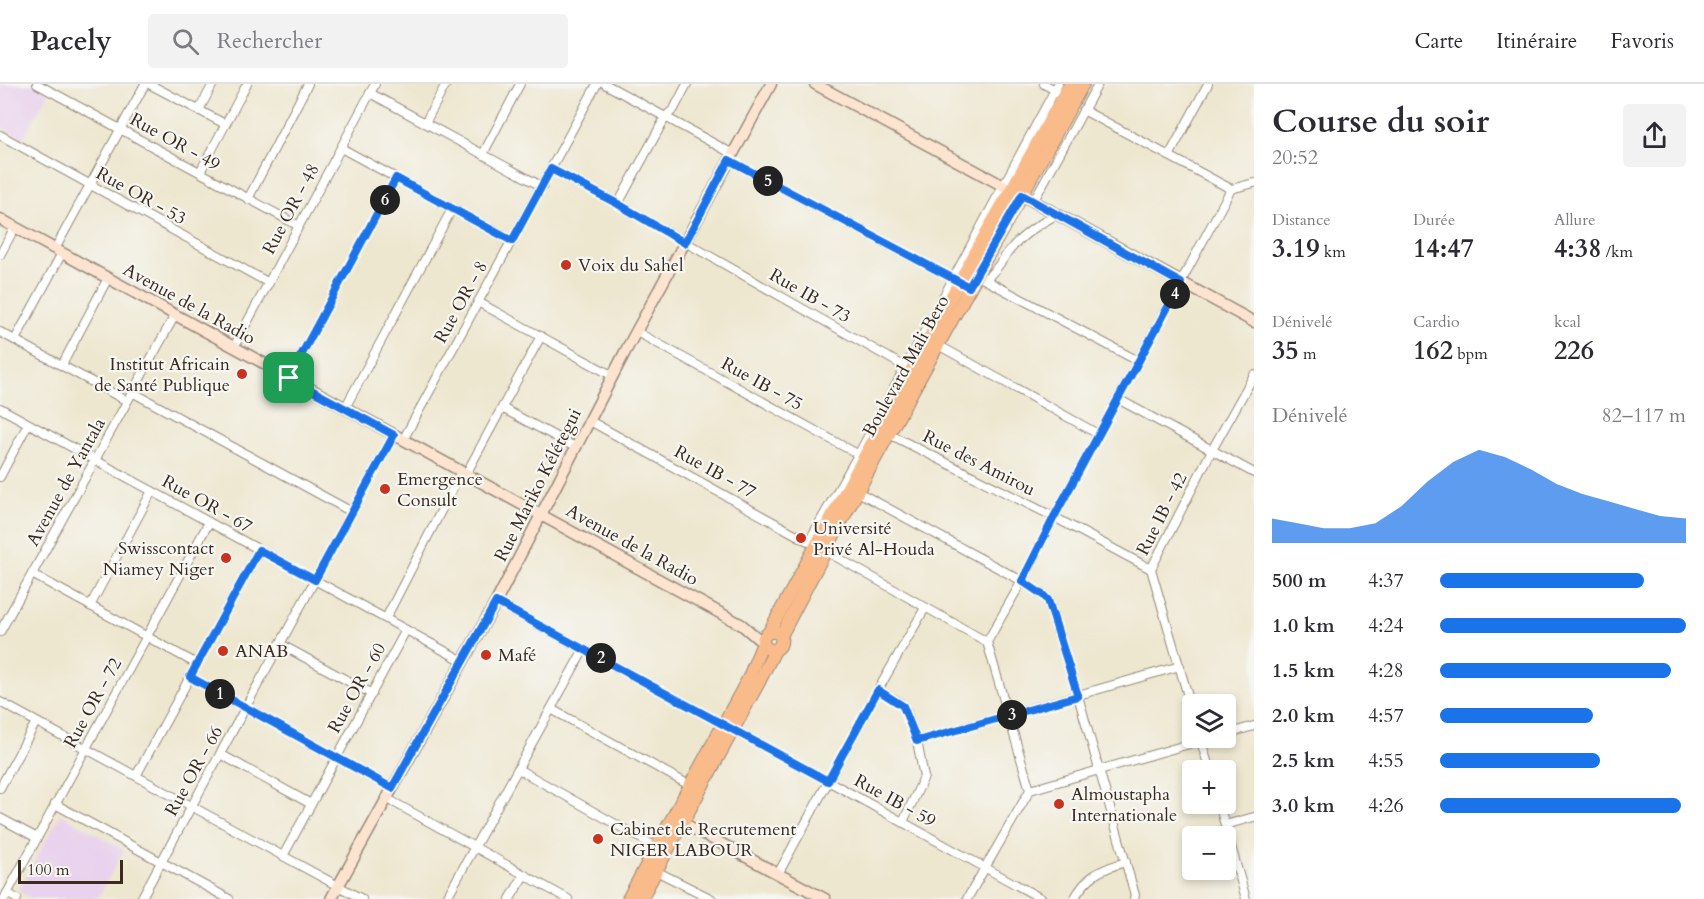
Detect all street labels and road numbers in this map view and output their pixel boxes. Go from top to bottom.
street label: Rue OR - 49 [125,107,225,177]
street label: Rue OR - 48 [257,159,325,259]
street label: Rue OR - 53 [91,161,191,231]
street label: Rue OR - 8 [428,256,494,348]
street label: Avenue de la Radio [118,257,260,351]
street label: Rue IB - 73 [765,263,855,329]
street label: Boulevard Mali Bero [857,290,955,441]
street label: Rue IB - 75 [717,351,807,417]
street label: Rue Mariko Kélétegui [488,404,588,566]
street label: Avenue de Yantala [20,413,112,551]
street label: Rue des Amirou [918,424,1040,502]
street label: Rue IB - 77 [670,439,760,505]
street label: Rue IB - 42 [1130,468,1194,560]
street label: Rue OR - 67 [157,469,257,539]
street label: Avenue de la Radio [561,498,703,592]
street label: Rue OR - 60 [322,638,392,738]
street label: Rue OR - 72 [58,653,128,753]
street label: Rue OR - 66 [159,721,229,821]
street label: Rue IB - 59 [850,768,940,834]

